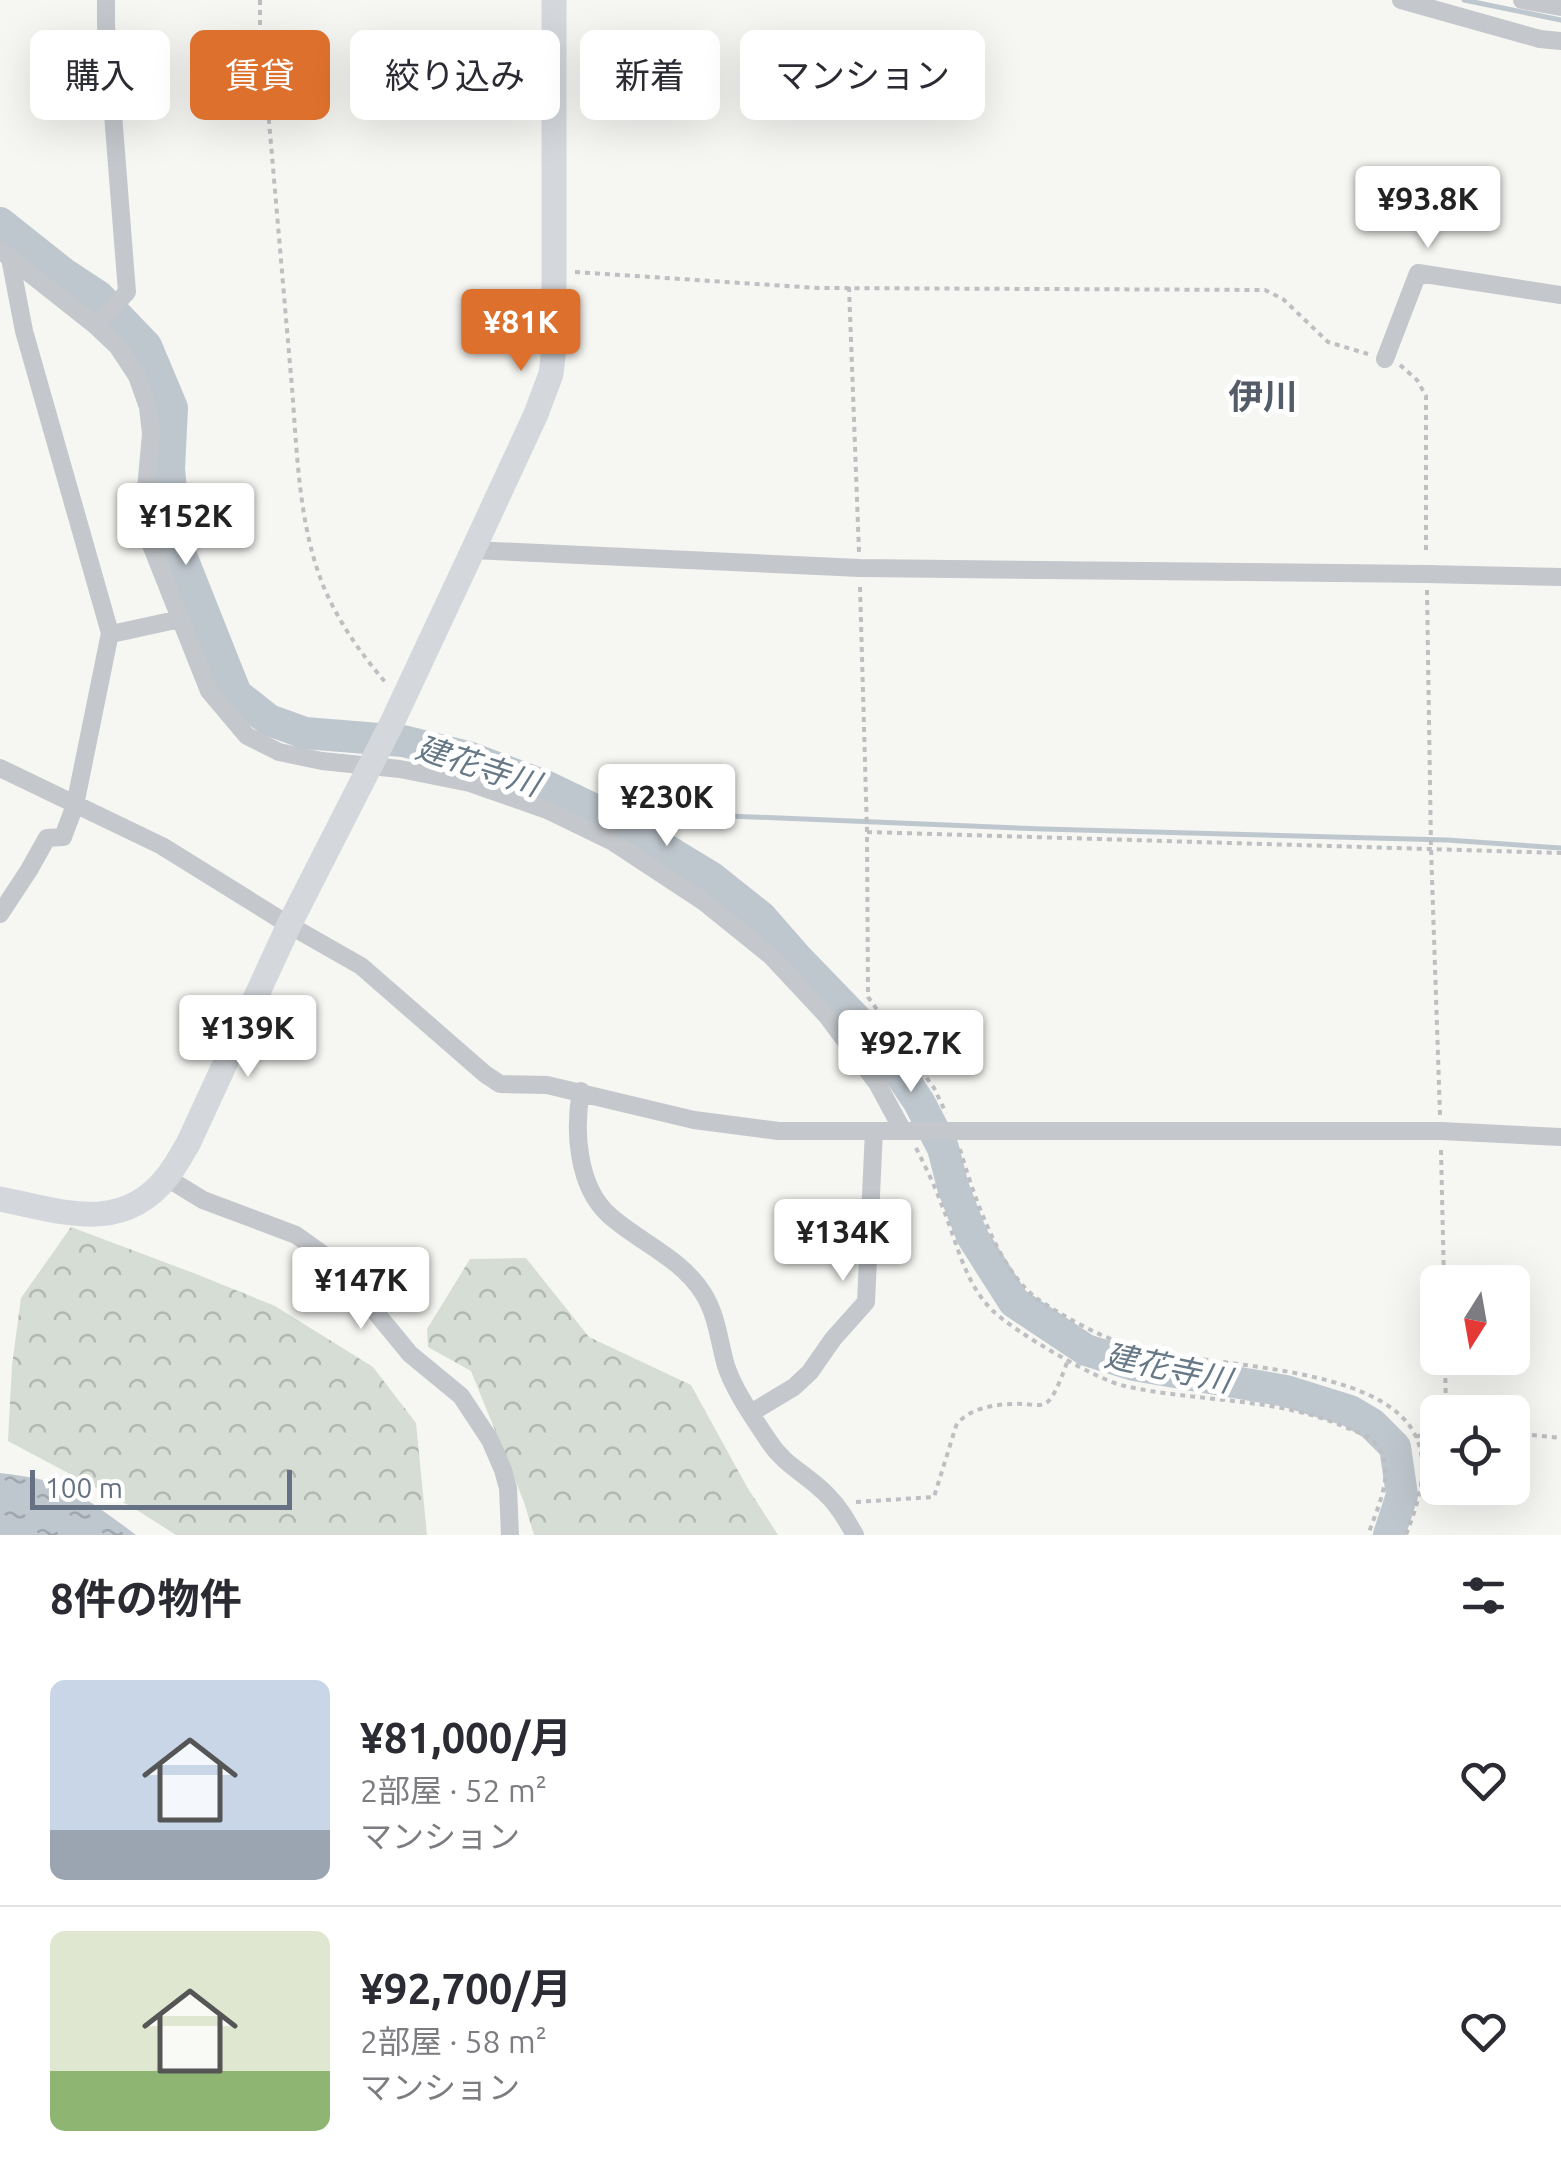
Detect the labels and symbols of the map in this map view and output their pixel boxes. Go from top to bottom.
pin: ¥93.8K [1347,166,1509,251]
pin: ¥81K [462,289,580,374]
district label: 伊川 [1228,376,1298,416]
pin: ¥152K [116,483,256,568]
water label: 建花寺川 [412,728,548,803]
pin: ¥230K [597,764,737,849]
pin: ¥139K [178,995,318,1080]
pin: ¥92.7K [830,1010,992,1095]
pin: ¥134K [773,1199,913,1284]
pin: ¥147K [291,1247,431,1332]
north arrow [1420,1265,1530,1375]
water label: 建花寺川 [1102,1336,1237,1399]
scale bar [30,1465,292,1510]

